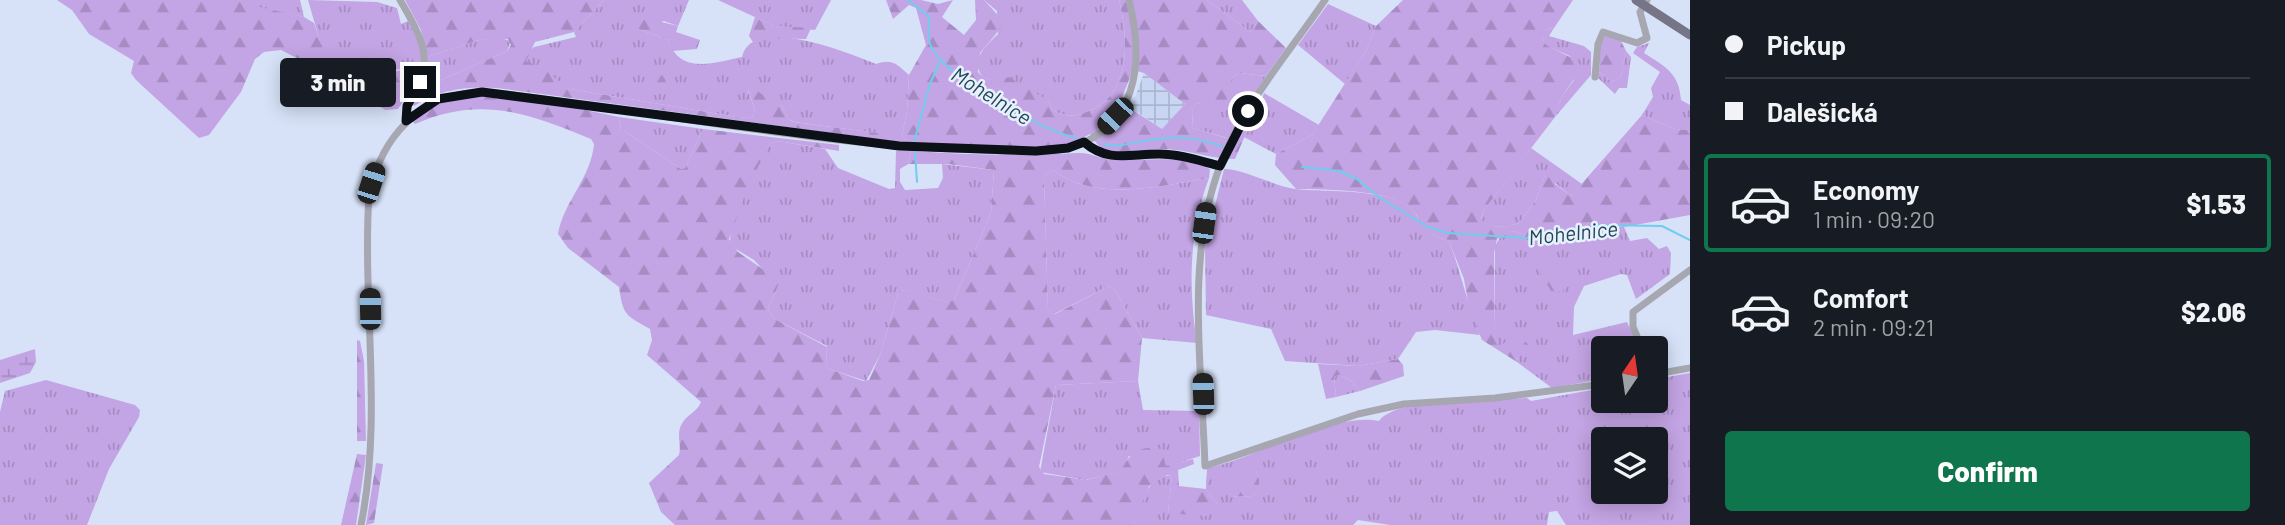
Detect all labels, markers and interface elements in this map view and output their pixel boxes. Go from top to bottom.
text: Pickup [1767,29,1846,60]
callout: 3 min [280,57,396,106]
water label: Mohelnice [947,61,1037,129]
route end [404,66,436,98]
text: 3 min [310,68,366,96]
car [1093,94,1138,138]
route start [1232,95,1264,127]
text: Dalešická [1767,96,1878,127]
car [355,160,388,206]
icon: car [1729,172,1792,235]
text: Economy [1813,174,1919,205]
text: $1.53 [2186,188,2246,219]
car [1191,201,1218,245]
text: 1 min · 09:20 [1813,205,1935,233]
water label: Mohelnice [1527,215,1619,249]
icon: car [1729,280,1792,343]
text: Comfort [1813,282,1909,313]
car [360,288,381,330]
text: $2.06 [2181,296,2246,327]
text: 2 min · 09:21 [1813,313,1934,341]
north arrow [1591,336,1668,413]
map controls [1591,336,1668,504]
car [1192,373,1215,415]
button: layers [1591,427,1668,504]
button: Confirm [1725,431,2250,511]

